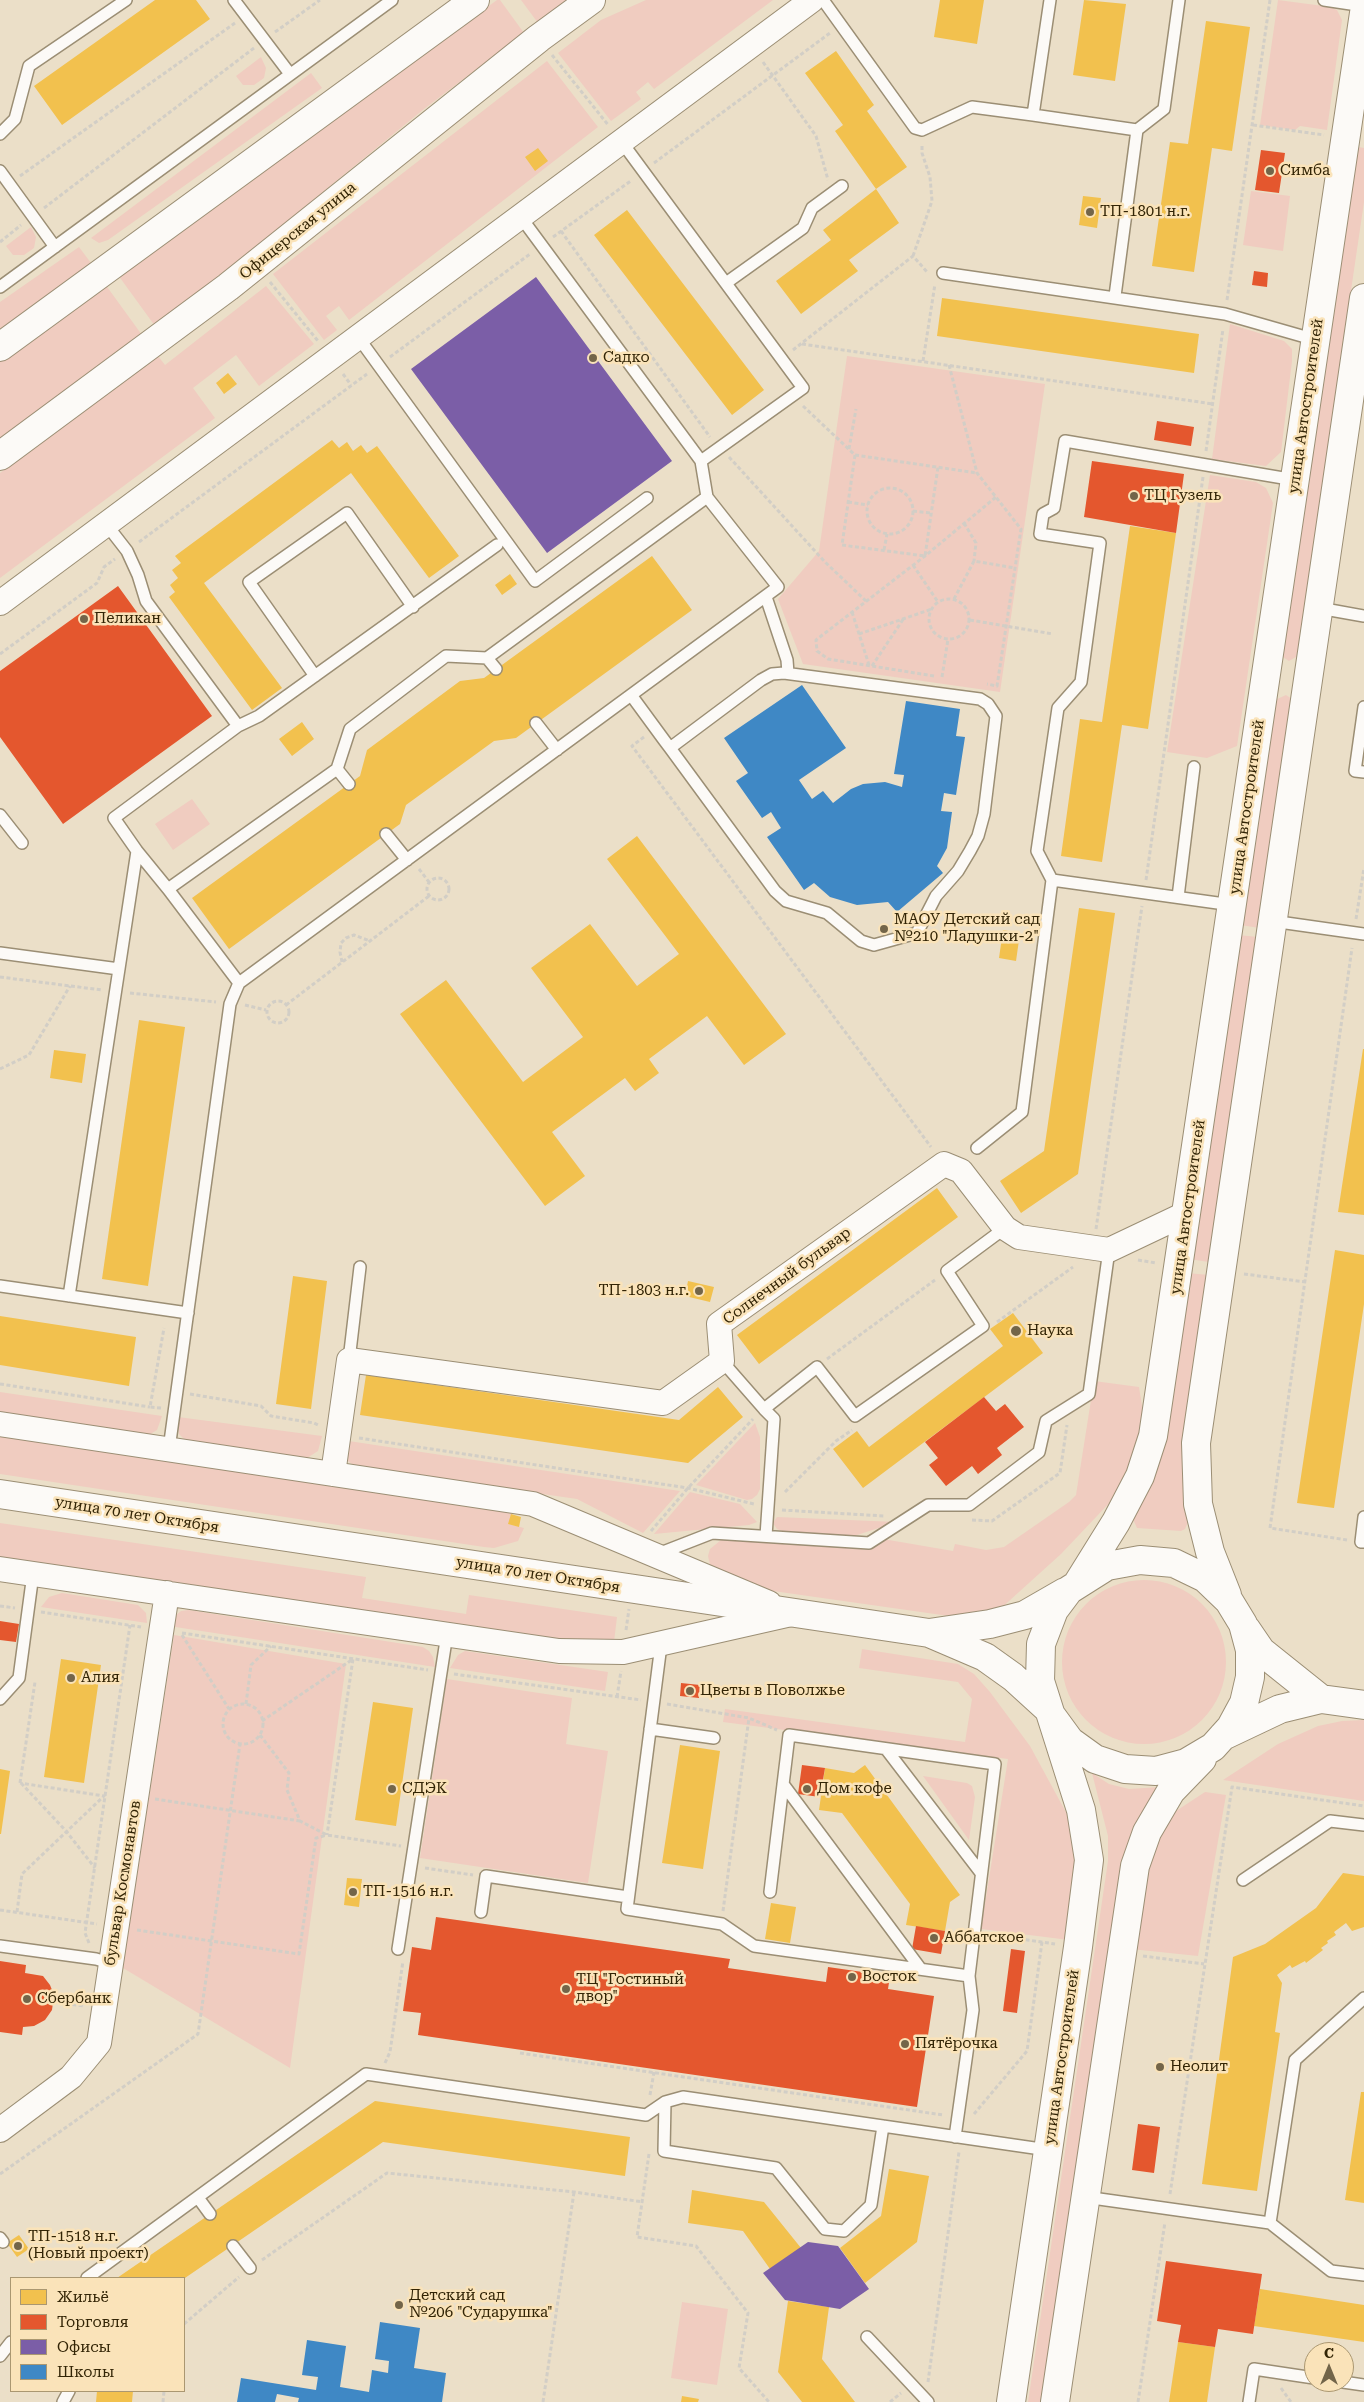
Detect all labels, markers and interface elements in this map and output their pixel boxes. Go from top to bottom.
place label: Симба [1280,162,1330,180]
marker: Симба [1264,165,1276,177]
street label: Офицерская улица [236,179,360,283]
place label: ТП-1801 н.г. [1100,203,1190,221]
marker: ТП-1801 н.г. [1084,206,1096,218]
street label: улица Автостроителей [1285,317,1327,495]
place label: Садко [603,349,650,367]
marker: Садко [587,352,599,364]
place label: ТЦ Гузель [1144,487,1221,505]
marker: ТЦ Гузель [1128,490,1140,502]
place label: Пеликан [94,610,161,628]
marker: Пеликан [78,613,90,625]
street label: улица Автостроителей [1226,718,1268,896]
place label: МАОУ Детский сад №210 "Ладушки-2" [894,911,1040,946]
marker: МАОУ Детский сад №210 "Ладушки-2" [878,923,890,935]
street label: улица Автостроителей [1167,1118,1209,1296]
street label: Солнечный бульвар [720,1224,854,1328]
place label: ТП-1803 н.г. [599,1282,689,1300]
marker: ТП-1803 н.г. [693,1285,705,1297]
place label: Наука [1027,1322,1073,1340]
marker: Наука [1009,1324,1023,1338]
street label: улица 70 лет Октября [54,1493,220,1537]
street label: улица 70 лет Октября [455,1553,621,1597]
place label: Алия [81,1669,120,1687]
marker: Алия [65,1672,77,1684]
place label: Цветы в Поволжье [700,1682,845,1700]
marker: Цветы в Поволжье [684,1685,696,1697]
place label: СДЭК [402,1780,447,1798]
place label: Дом кофе [817,1780,892,1798]
marker: СДЭК [386,1783,398,1795]
marker: Дом кофе [801,1783,813,1795]
street label: бульвар Космонавтов [101,1799,145,1967]
place label: ТП-1516 н.г. [363,1883,453,1901]
marker: ТП-1516 н.г. [347,1886,359,1898]
place label: Аббатское [944,1929,1024,1947]
marker: Аббатское [928,1932,940,1944]
place label: Восток [862,1968,917,1986]
street label: улица Автостроителей [1041,1968,1083,2146]
place label: ТЦ "Гостиный двор" [576,1971,684,2006]
marker: Восток [846,1971,858,1983]
marker: ТЦ "Гостиный двор" [560,1983,572,1995]
place label: Сбербанк [37,1990,111,2008]
marker: Сбербанк [21,1993,33,2005]
place label: Пятёрочка [915,2035,998,2053]
marker: Пятёрочка [899,2038,911,2050]
place label: Неолит [1170,2058,1228,2076]
marker: Неолит [1154,2061,1166,2073]
place label: ТП-1518 н.г. (Новый проект) [28,2228,149,2263]
marker: ТП-1518 н.г. (Новый проект) [12,2240,24,2252]
legend [10,2277,185,2392]
place label: Детский сад №206 "Сударушка" [409,2287,553,2322]
text: Жильё [57,2288,109,2306]
marker: Детский сад №206 "Сударушка" [393,2299,405,2311]
text: Торговля [57,2313,128,2331]
text: Офисы [57,2338,111,2356]
north arrow [1304,2342,1354,2392]
text: С [1324,2345,1334,2361]
text: Школы [57,2363,114,2381]

